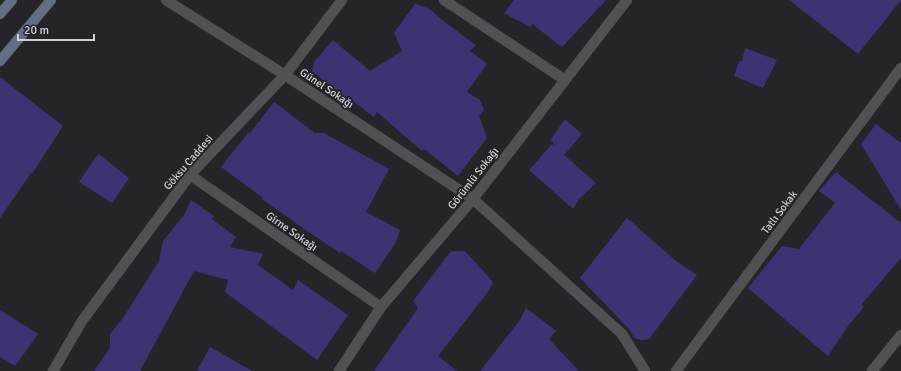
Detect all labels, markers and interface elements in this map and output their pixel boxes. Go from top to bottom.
scale bar [18,16,94,42]
text: 20 m [24,23,49,38]
street label: Günel Sokağı [297,66,356,111]
street label: Göksu Caddesi [161,132,216,192]
street label: Görümlü Sokağı [445,145,502,212]
street label: Tatlı Sokak [759,188,800,237]
street label: Girne Sokağı [264,209,320,254]

